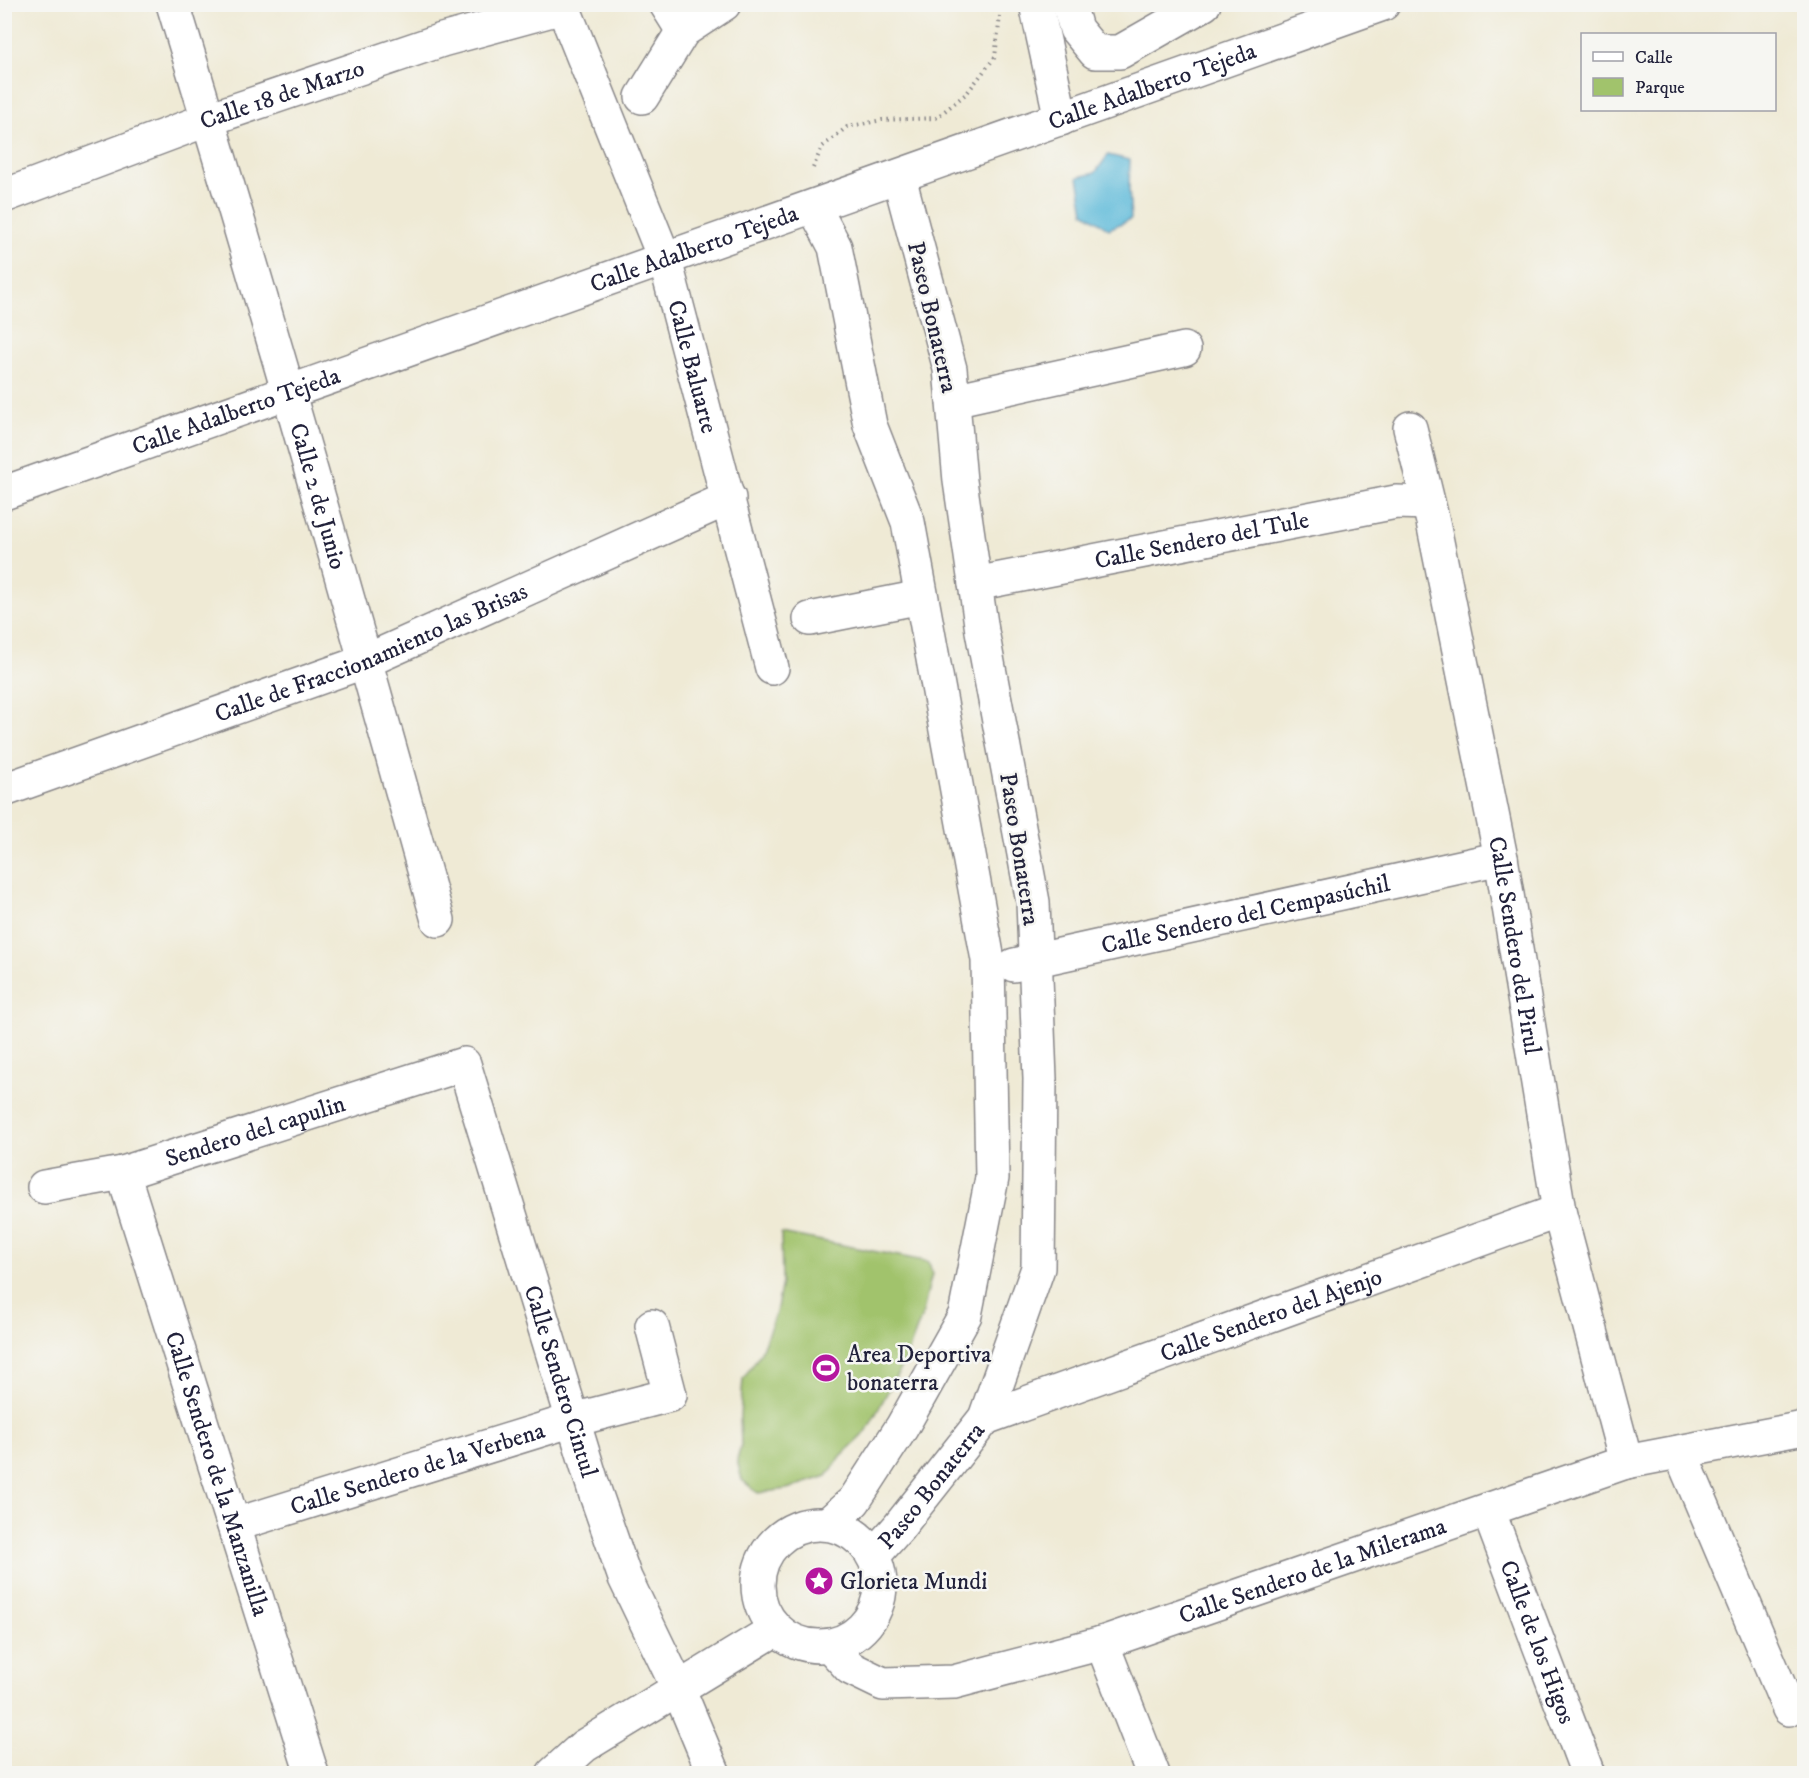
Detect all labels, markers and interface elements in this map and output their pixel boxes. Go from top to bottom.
legend [1581,33,1776,111]
street label: Calle Adalberto Tejeda [1044,36,1261,138]
text: Calle [1635,47,1673,69]
street label: Calle 18 de Marzo [196,53,368,137]
text: Parque [1635,77,1685,99]
street label: Calle Adalberto Tejeda [586,198,803,300]
street label: Paseo Bonaterra [900,239,964,396]
street label: Calle Baluarte [660,297,724,437]
street label: Calle Adalberto Tejeda [128,361,345,462]
street label: Calle 2 de Junio [282,420,353,573]
street label: Calle Sendero del Tule [1092,505,1312,576]
street label: Calle de Fraccionamiento las Brisas [211,577,532,730]
street label: Paseo Bonaterra [992,771,1046,928]
street label: Calle Sendero del Pirul [1481,834,1547,1057]
street label: Calle Sendero del Cempasúchil [1099,869,1394,961]
street label: Sendero del capulin [162,1089,350,1174]
street label: Calle Sendero del Ajenjo [1156,1262,1386,1370]
street label: Calle Sendero Cintul [517,1282,604,1482]
street label: Calle Sendero de la Manzanilla [158,1328,276,1621]
place label: Area Deportiva bonaterra [847,1340,992,1398]
sports icon: Area Deportiva bonaterra [810,1352,842,1384]
street label: Calle Sendero de la Verbena [287,1415,549,1523]
street label: Paseo Bonaterra [872,1416,992,1556]
street label: Calle Sendero de la Milerama [1175,1511,1451,1631]
street label: Calle de los Higos [1492,1556,1582,1728]
place icon: Glorieta Mundi [803,1565,835,1597]
place label: Glorieta Mundi [840,1567,987,1597]

